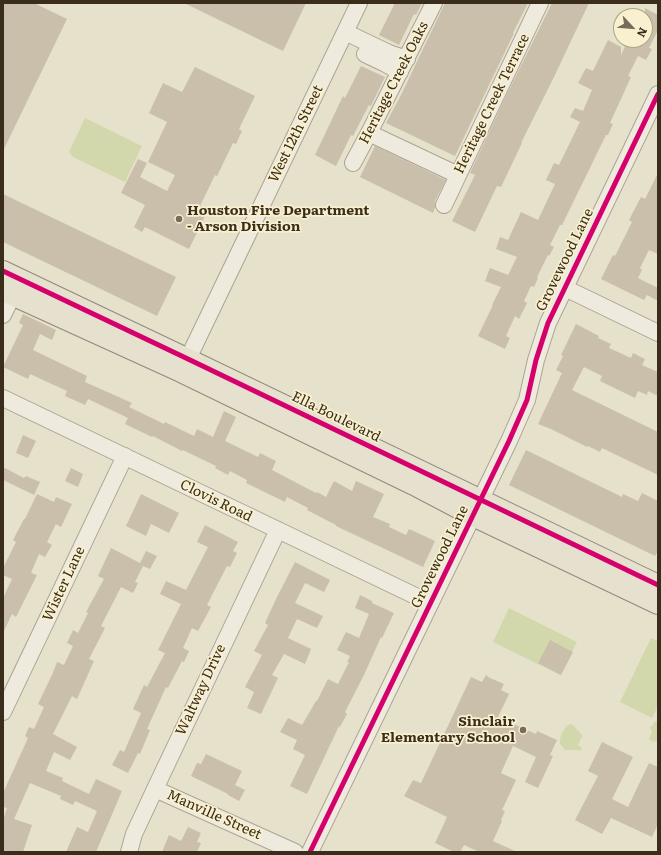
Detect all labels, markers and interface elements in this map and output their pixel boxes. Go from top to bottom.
north arrow [613,8,653,48]
street label: Heritage Creek Oaks [356,19,432,147]
text: N [634,25,652,40]
street label: Heritage Creek Terrace [451,31,533,177]
street label: West 12th Street [265,83,327,185]
place label: Houston Fire Department - Arson Division [187,203,369,236]
street label: Grovewood Lane [533,206,597,314]
marker: Houston Fire Department - Arson Division [174,214,184,224]
street label: Ella Boulevard [289,388,383,446]
street label: Clovis Road [177,476,255,526]
street label: Grovewood Lane [408,503,472,611]
street label: Wister Lane [39,544,89,624]
street label: Waltway Drive [172,642,230,738]
place label: Sinclair Elementary School [381,714,515,746]
marker: Sinclair Elementary School [518,725,528,735]
street label: Manville Street [164,787,264,843]

